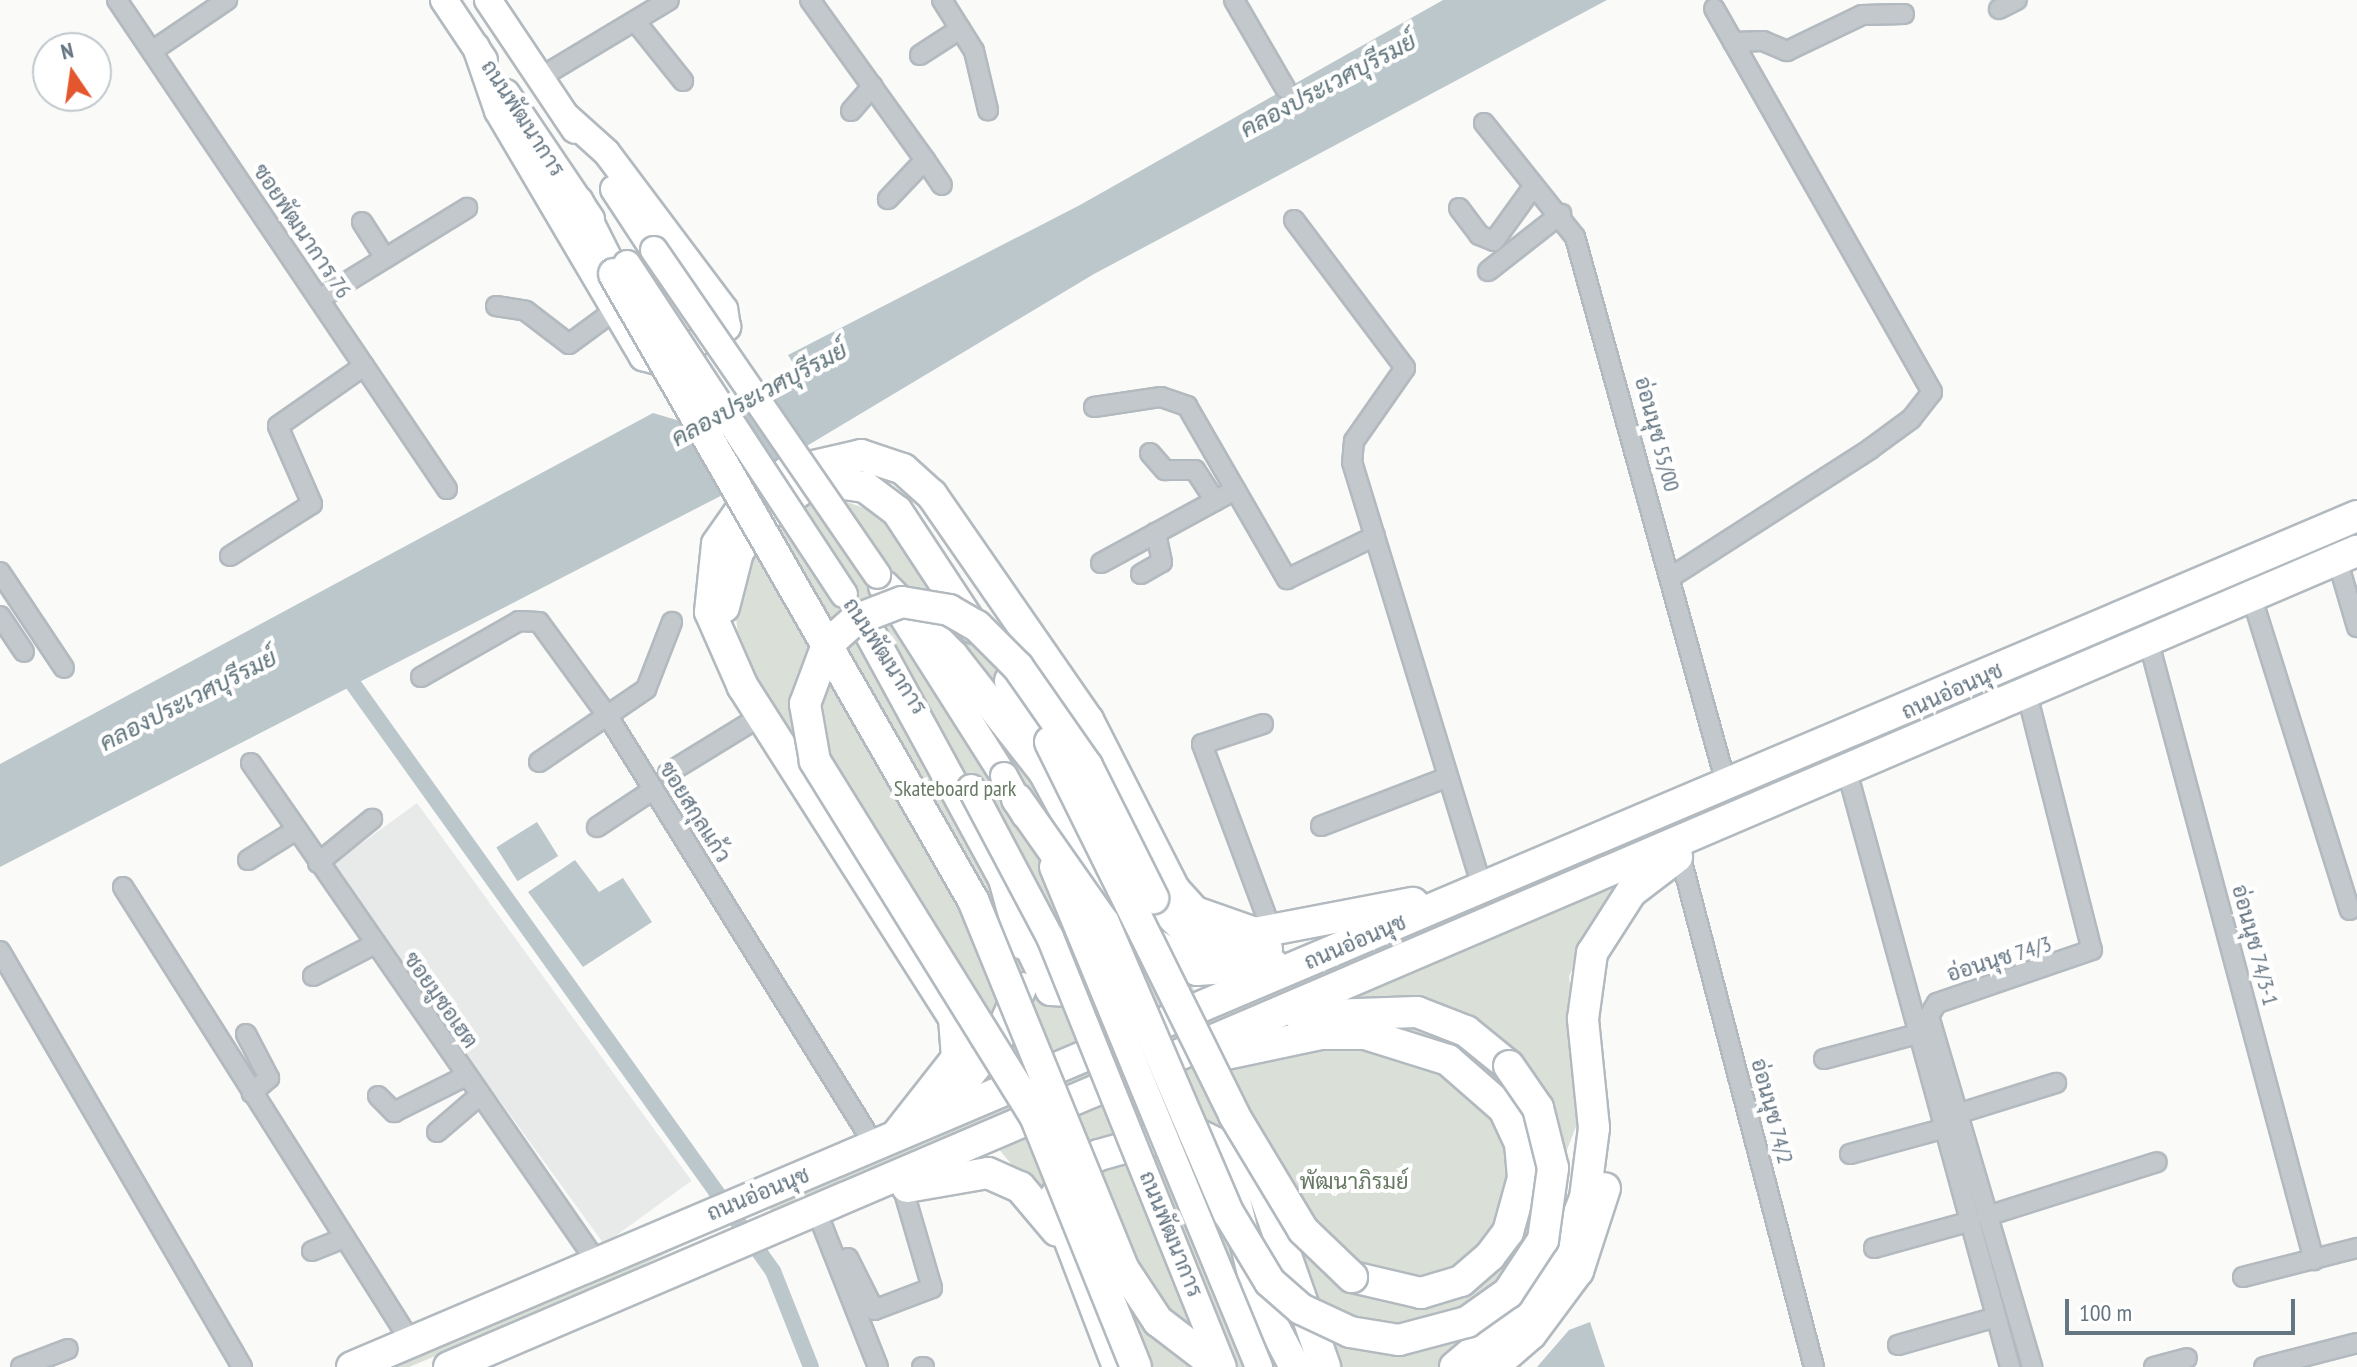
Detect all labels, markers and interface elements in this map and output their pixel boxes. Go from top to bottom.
water label: คลองประเวศบุรีรมย์ [1235,27,1421,143]
north arrow [32,32,112,112]
text: N [58,36,76,66]
street label: ถนนพัฒนาการ [476,55,570,181]
street label: ซอยพัฒนาการ 76 [247,159,357,303]
water label: คลองประเวศบุรีรมย์ [666,336,852,452]
street label: อ่อนนุช 55/00 [1629,374,1685,494]
street label: ถนนพัฒนาการ [838,593,932,719]
water label: คลองประเวศบุรีรมย์ [95,643,281,757]
street label: ถนนอ่อนนุช [1897,657,2007,725]
street label: ซอยสกุลแก้ว [654,757,736,867]
park label: Skateboard park [894,776,1016,802]
street label: อ่อนนุช 74/3-1 [2226,882,2284,1008]
street label: ถนนอ่อนนุช [1300,909,1410,975]
street label: อ่อนนุช 74/3 [1943,931,2055,987]
street label: ซอยมูซอเฮต [398,947,484,1053]
street label: อ่อนนุช 74/2 [1745,1055,1799,1167]
street label: ถนนอ่อนนุช [703,1162,813,1226]
street label: ถนนพัฒนาการ [1134,1167,1208,1301]
park label: พัฒนาภิรมย์ [1299,1169,1409,1195]
scale bar [2069,1283,2299,1333]
text: 100 m [2079,1297,2132,1328]

